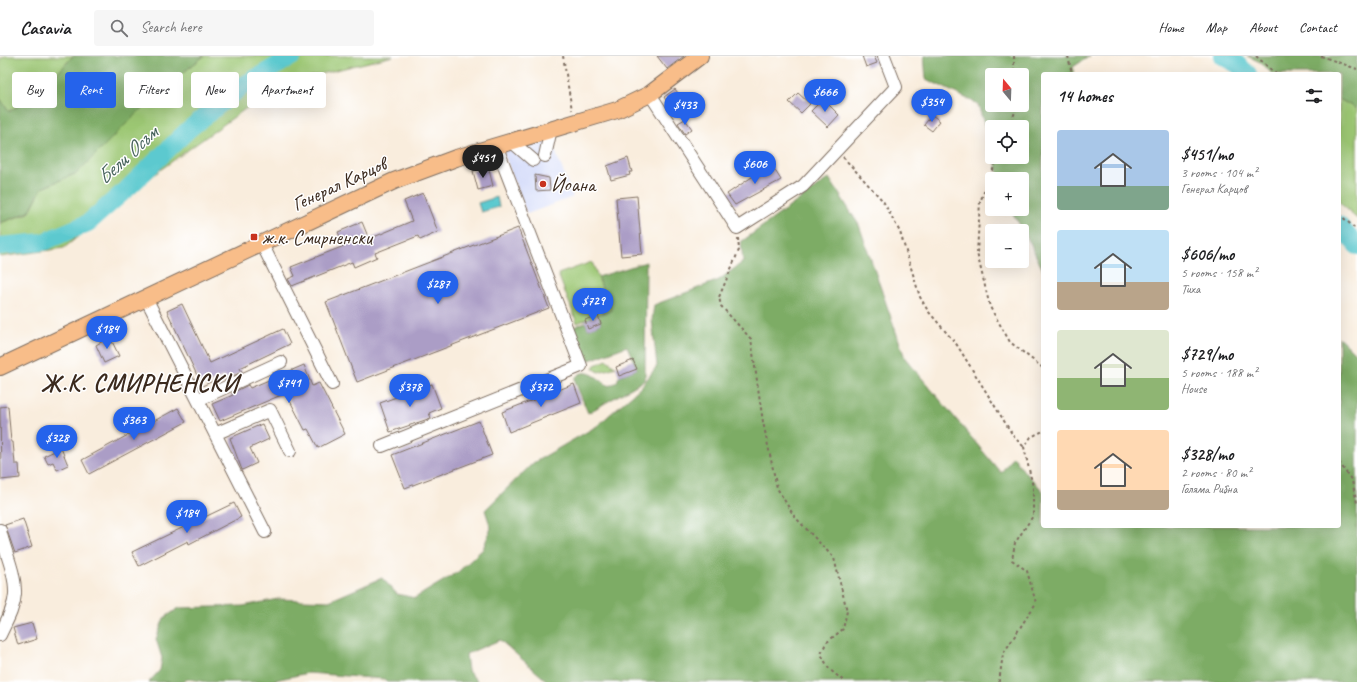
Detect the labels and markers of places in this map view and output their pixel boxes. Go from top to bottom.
pin: $666 [801,79,849,113]
pin: $354 [908,89,956,123]
pin: $433 [661,92,709,126]
pin: $451 [459,145,507,179]
pin: $606 [731,151,779,185]
place label: Йоана [551,172,597,197]
marker: Йоана [538,179,548,189]
place label: ж.к. Смирненски [262,225,374,250]
marker: ж.к. Смирненски [249,232,259,242]
pin: $287 [414,271,462,305]
pin: $729 [569,288,617,322]
pin: $184 [83,316,131,350]
pin: $741 [265,370,313,404]
pin: $378 [386,374,434,408]
pin: $372 [517,374,565,408]
pin: $363 [110,407,158,441]
pin: $328 [33,425,81,459]
pin: $184 [163,500,211,534]

